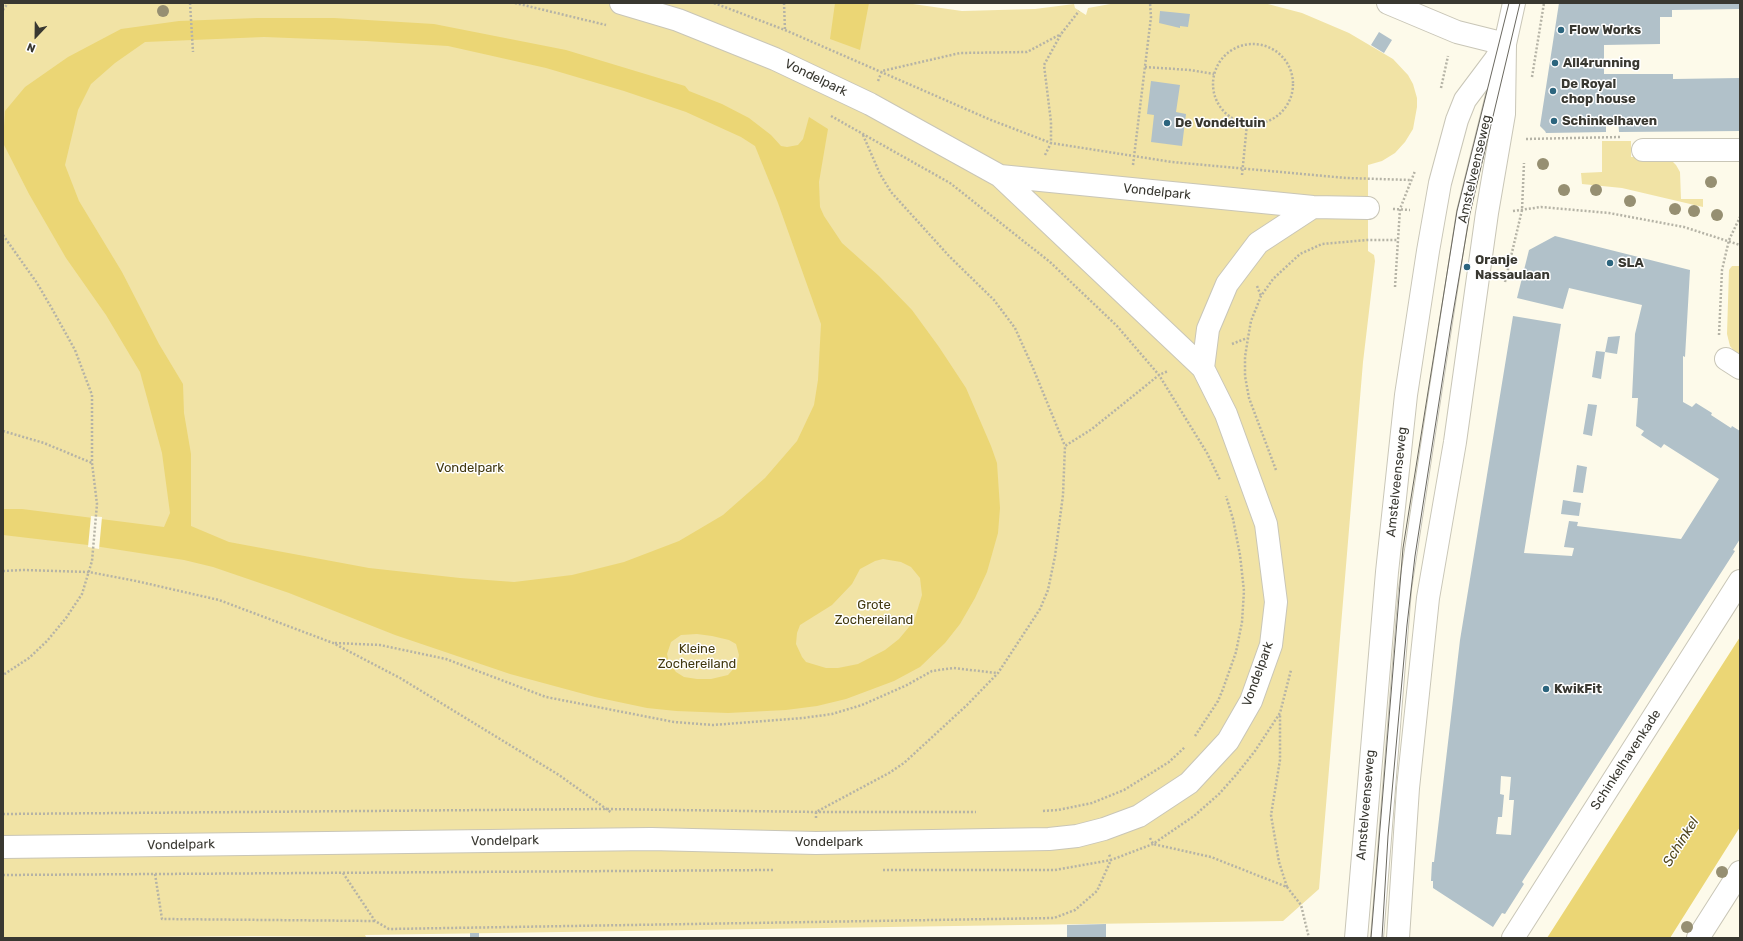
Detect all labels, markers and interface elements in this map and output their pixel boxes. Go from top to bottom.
north arrow [16,16,56,56]
place label: Flow Works [1569,22,1641,38]
marker: Flow Works [1556,25,1566,35]
text: N [25,40,37,55]
place label: All4running [1563,55,1640,71]
street label: Vondelpark [782,56,850,100]
marker: All4running [1550,58,1560,68]
place label: De Royal chop house [1561,76,1636,107]
marker: De Royal chop house [1548,86,1558,96]
street label: Amstelveenseweg [1455,113,1495,225]
place label: Schinkelhaven [1562,113,1657,129]
place label: De Vondeltuin [1175,115,1266,131]
marker: Schinkelhaven [1549,116,1559,126]
marker: De Vondeltuin [1162,118,1172,128]
street label: Vondelpark [1122,181,1192,203]
place label: Oranje Nassaulaan [1475,252,1550,283]
place label: SLA [1618,255,1644,271]
marker: SLA [1605,258,1615,268]
marker: Oranje Nassaulaan [1462,262,1472,272]
street label: Amstelveenseweg [1383,426,1411,538]
park label: Vondelpark [436,460,504,476]
park label: Grote Zochereiland [835,597,913,628]
street label: Vondelpark [1239,639,1277,709]
park label: Kleine Zochereiland [658,641,736,672]
place label: KwikFit [1554,681,1602,697]
marker: KwikFit [1541,684,1551,694]
street label: Schinkelhavenkade [1588,707,1664,813]
street label: Amstelveenseweg [1353,749,1379,861]
water label: Schinkel [1659,814,1703,870]
street label: Vondelpark [471,833,539,849]
street label: Vondelpark [795,834,863,850]
street label: Vondelpark [147,837,215,853]

